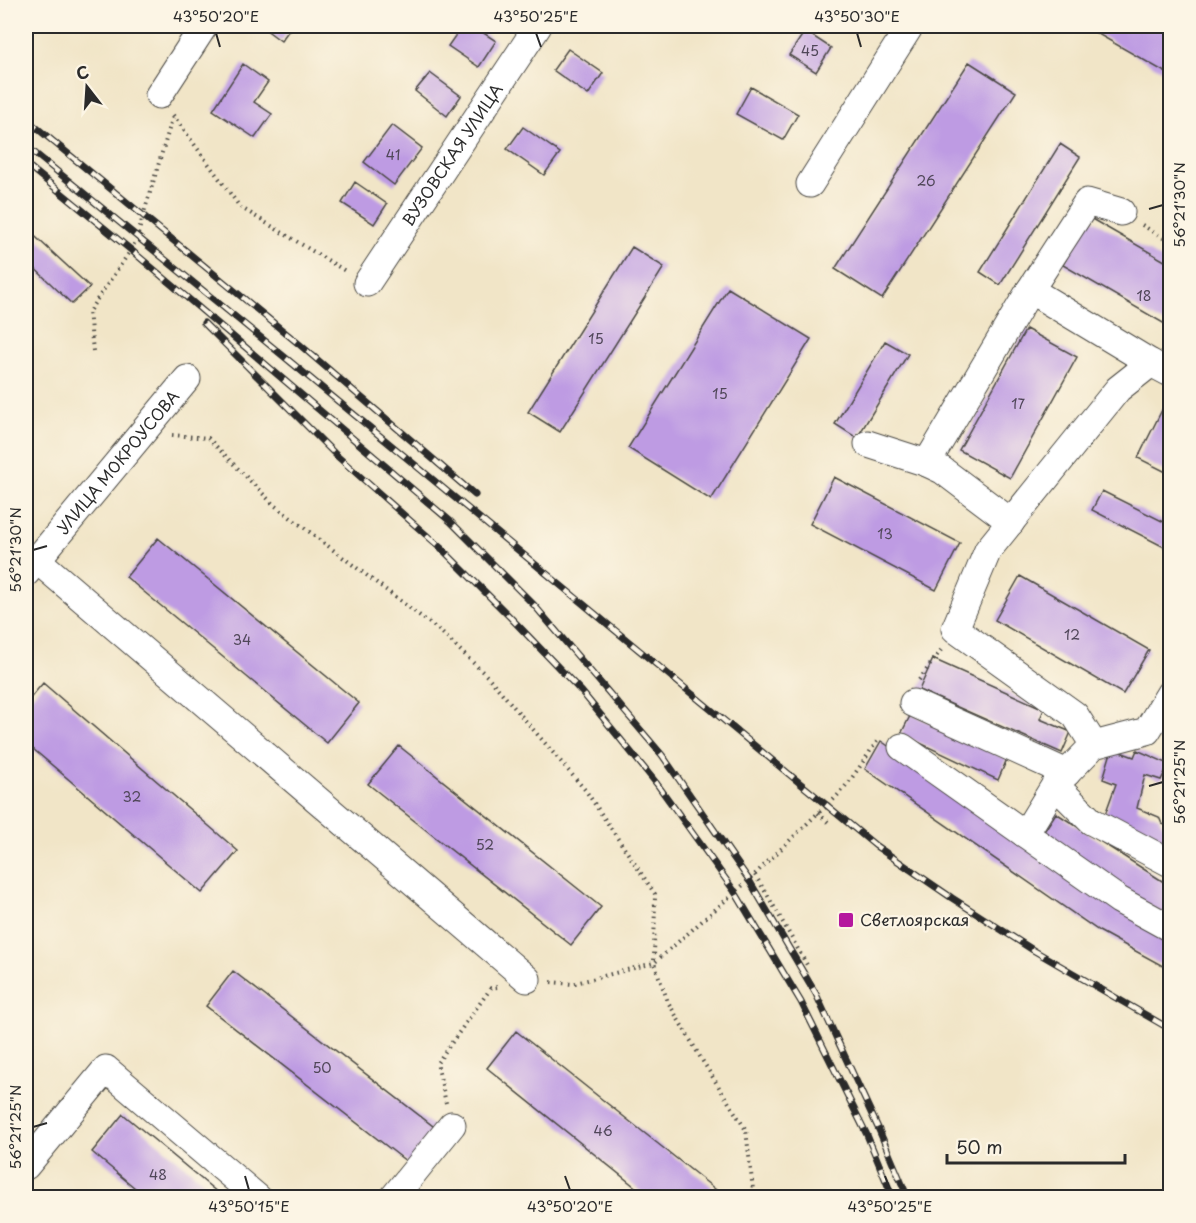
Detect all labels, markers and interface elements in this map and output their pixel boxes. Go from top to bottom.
text: 43°50'20"E [173,4,259,27]
text: 43°50'25"E [494,4,578,27]
text: 43°50'30"E [814,4,900,27]
house number: 45 [801,40,819,61]
north arrow [57,57,117,117]
text: С [73,58,92,85]
street label: ВУЗОВСКАЯ УЛИЦА [395,78,508,230]
house number: 41 [386,144,400,165]
text: 56°21'30"N [1167,162,1190,248]
house number: 26 [916,170,936,191]
house number: 18 [1136,285,1152,306]
house number: 15 [588,328,604,349]
house number: 15 [712,383,728,404]
street label: УЛИЦА МОКРОУСОВА [50,384,184,539]
house number: 17 [1011,393,1025,414]
text: 56°21'30"N [3,507,26,593]
house number: 13 [877,523,893,544]
house number: 12 [1064,624,1080,645]
house number: 34 [233,629,251,650]
text: 56°21'25"N [1167,740,1190,824]
house number: 32 [123,786,141,807]
house number: 52 [476,834,494,855]
place label: Светлоярская [860,907,969,931]
marker: Светлоярская [837,911,855,929]
house number: 50 [312,1057,332,1078]
text: 56°21'25"N [3,1085,26,1169]
house number: 46 [593,1120,613,1141]
scale bar [947,1127,1126,1165]
text: 50 m [956,1133,1003,1160]
house number: 48 [149,1164,167,1185]
text: 43°50'15"E [208,1194,290,1217]
text: 43°50'20"E [527,1194,613,1217]
text: 43°50'25"E [848,1194,932,1217]

